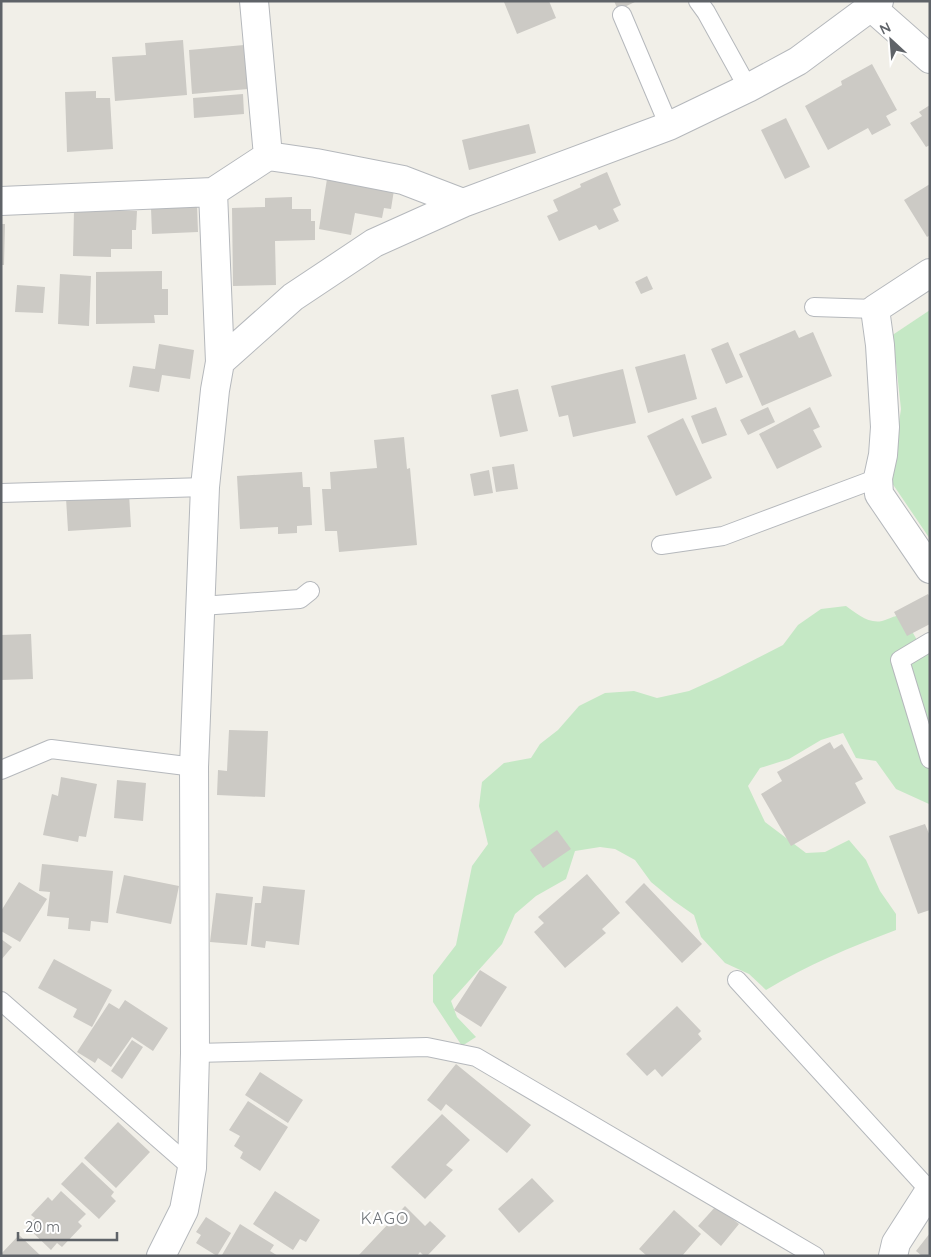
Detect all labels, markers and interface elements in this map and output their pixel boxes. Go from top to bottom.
north arrow [866,15,916,65]
text: N [877,18,894,39]
district label: KAGO [361,1208,409,1228]
scale bar [18,1210,116,1242]
text: 20 m [25,1217,60,1236]

